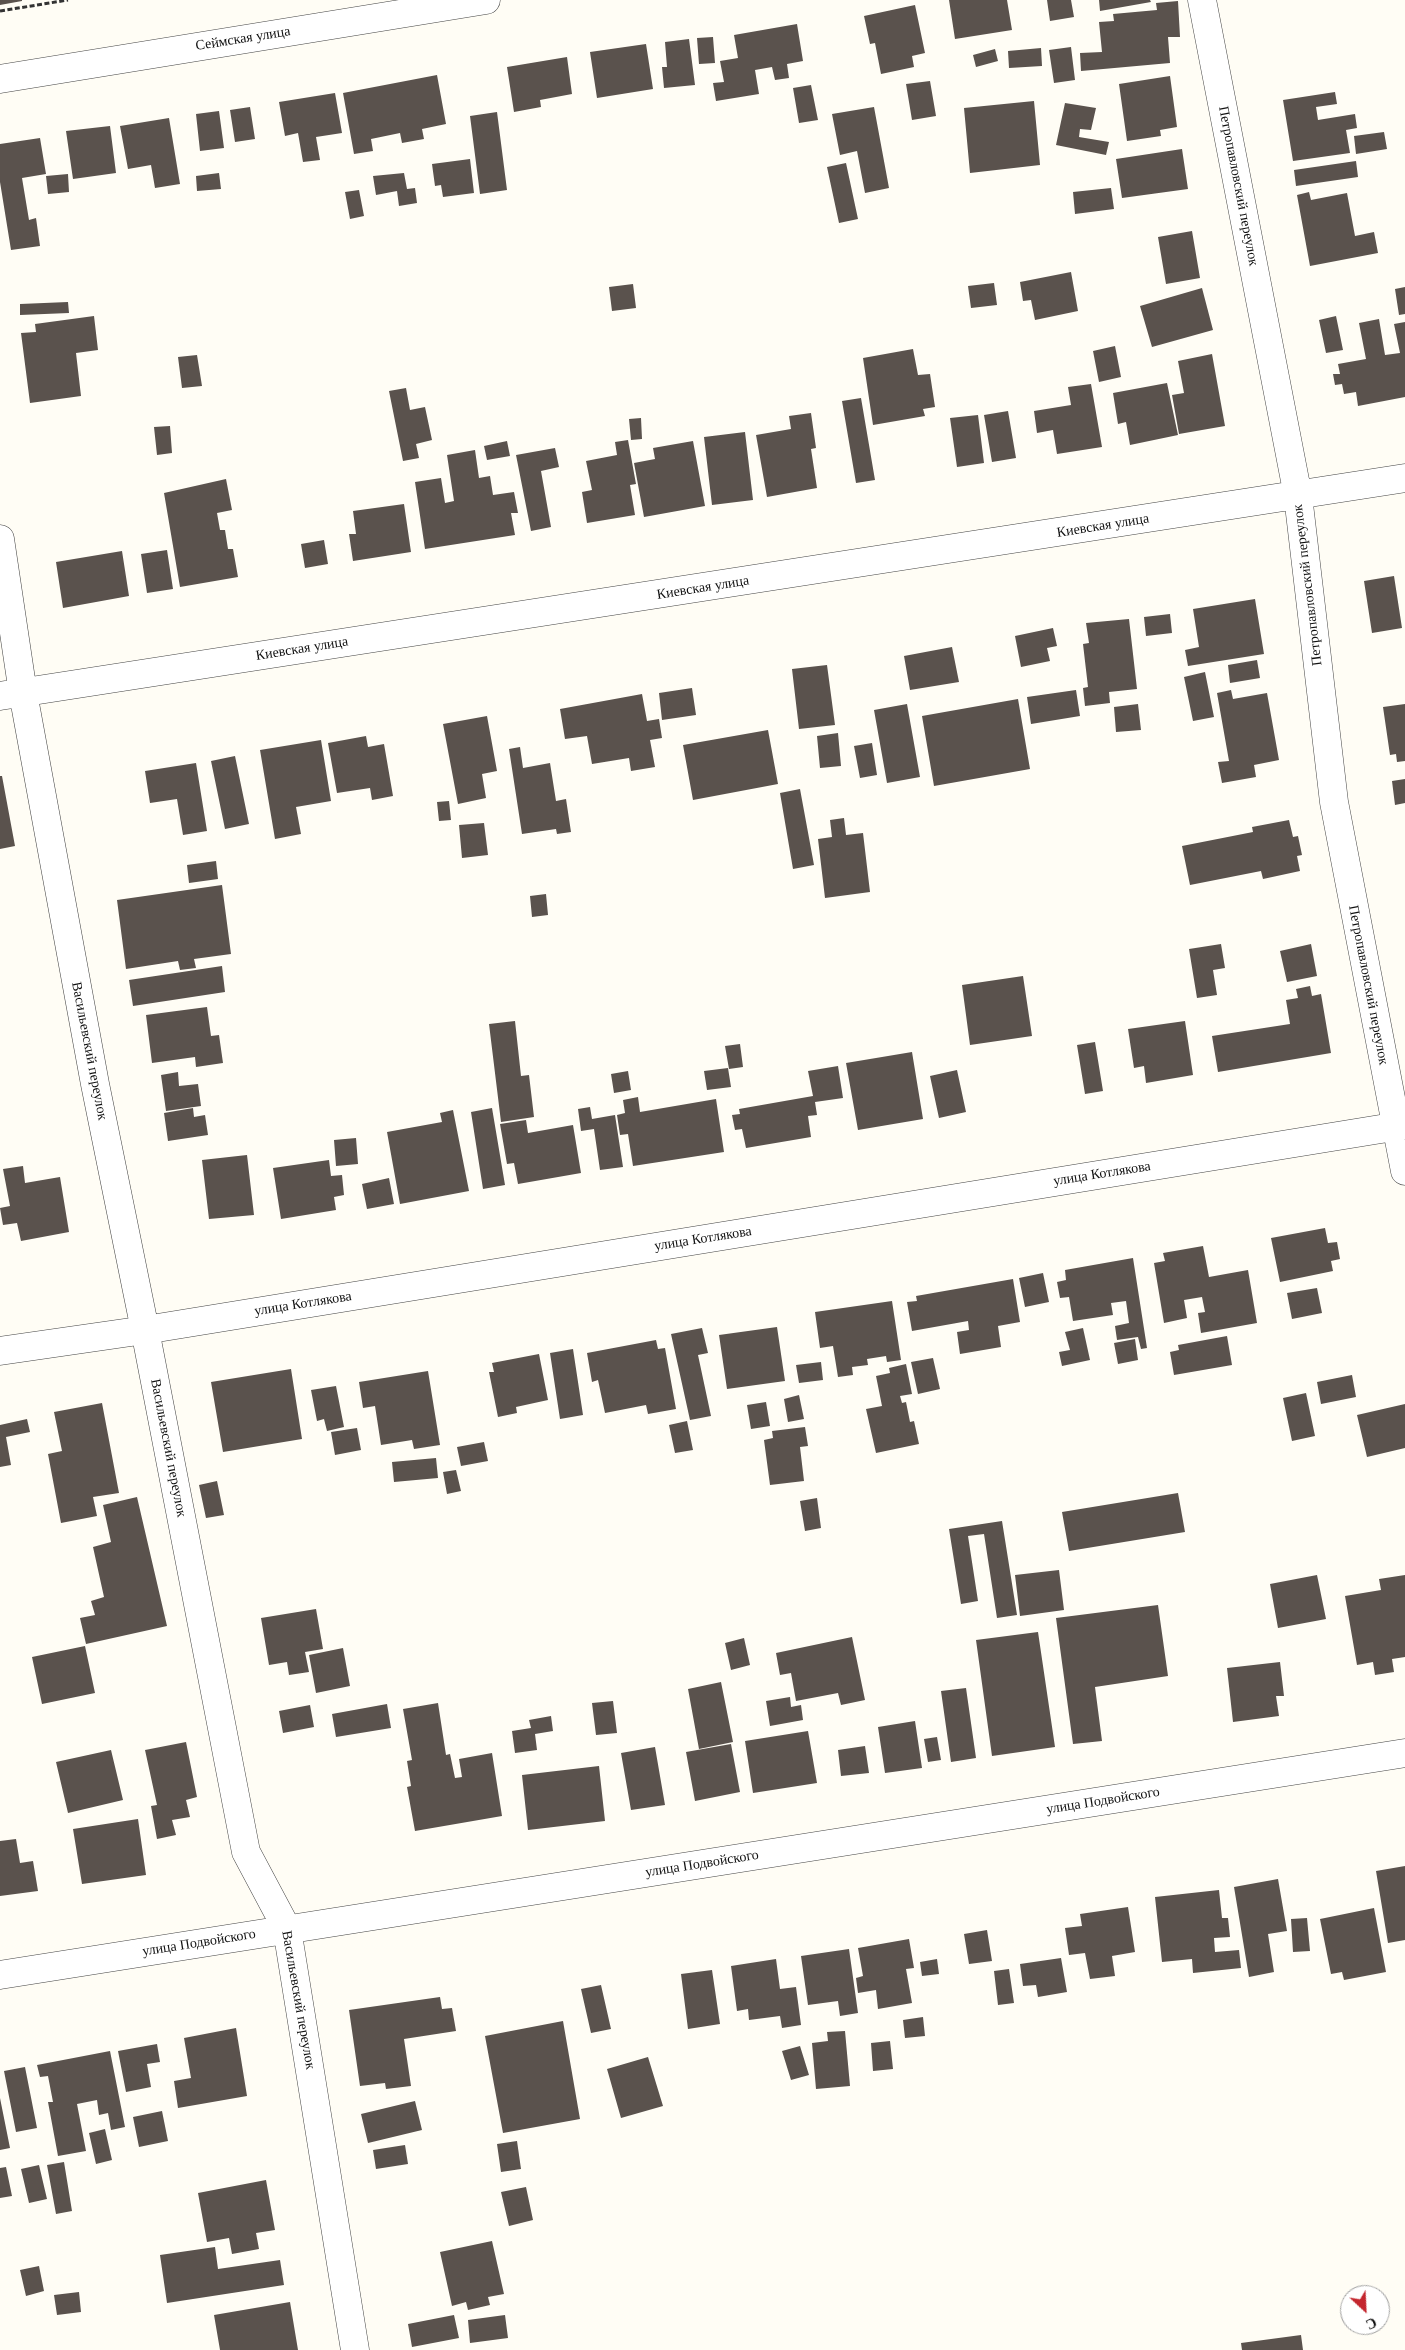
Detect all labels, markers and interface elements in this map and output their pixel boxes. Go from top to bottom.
street label: Сеймская улица [194,23,292,55]
street label: Петропавловский переулок [1214,105,1262,267]
street label: Петропавловский переулок [1290,503,1326,667]
street label: Киевская улица [1056,510,1150,542]
street label: Киевская улица [656,572,750,604]
street label: Киевская улица [255,633,349,665]
street label: Петропавловский переулок [1344,904,1392,1066]
street label: Васильевский переулок [67,980,111,1122]
street label: улица Котлякова [1052,1158,1152,1190]
street label: улица Котлякова [653,1223,753,1255]
street label: улица Котлякова [253,1288,353,1320]
street label: Васильевский переулок [146,1377,190,1519]
street label: улица Подвойского [1045,1784,1161,1818]
street label: улица Подвойского [644,1847,760,1881]
street label: улица Подвойского [141,1926,257,1960]
street label: Васильевский переулок [278,1929,318,2071]
north arrow [1340,2285,1390,2335]
text: С [1363,2314,1379,2332]

